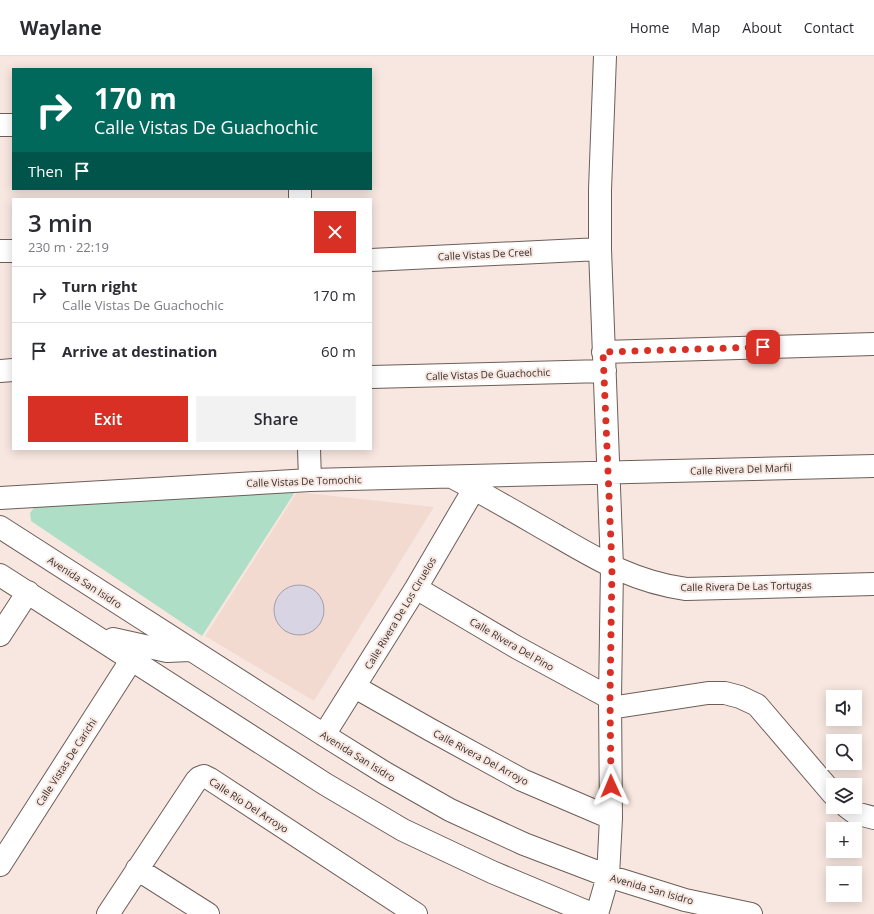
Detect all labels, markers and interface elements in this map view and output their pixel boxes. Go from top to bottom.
text: Waylane [20,15,102,41]
text: Home [630,18,669,37]
text: Map [691,18,720,37]
text: About [742,18,782,37]
text: Contact [804,18,854,37]
text: 170 m [94,79,177,117]
icon: right [28,84,80,136]
text: Calle Vistas De Guachochic [94,115,318,139]
icon: arrive [71,160,93,182]
text: Then [28,161,63,181]
text: 3 min [28,206,93,239]
button: close [314,211,356,253]
text: 230 m · 22:19 [28,238,109,256]
street label: Calle Vistas De Creel [437,245,533,263]
text: Turn right [62,276,137,296]
icon: right [28,284,50,306]
text: 170 m [312,285,356,305]
text: Calle Vistas De Guachochic [62,296,224,314]
pin [746,330,780,364]
icon: arrive [752,336,774,358]
icon: arrive [28,340,50,362]
text: Arrive at destination [62,341,217,361]
text: 60 m [321,341,356,361]
street label: Calle Vistas De Guachochic [426,365,551,383]
button: Exit [28,396,188,442]
button: Share [196,396,356,442]
street label: Calle Rivera Del Marfil [690,460,792,478]
street label: Calle Vistas De Tomochic [246,472,362,490]
street label: Avenida San Isidro [45,553,125,611]
street label: Calle Rivera De Los Ciruelos [361,554,439,672]
street label: Calle Rivera De Las Tortugas [680,578,812,594]
street label: Calle Rivera Del Pino [467,614,557,674]
map controls [826,690,862,902]
button: sound [826,690,862,726]
street label: Calle Vistas De Carichi [32,715,100,809]
street label: Calle Rivera Del Arroyo [431,726,531,788]
street label: Avenida San Isidro [318,727,398,785]
button: search [826,734,862,770]
position arrow [590,765,632,807]
street label: Calle Río Del Arroyo [207,774,291,836]
button: layers [826,778,862,814]
button: + [826,822,862,858]
button: − [826,866,862,902]
street label: Avenida San Isidro [609,870,695,908]

